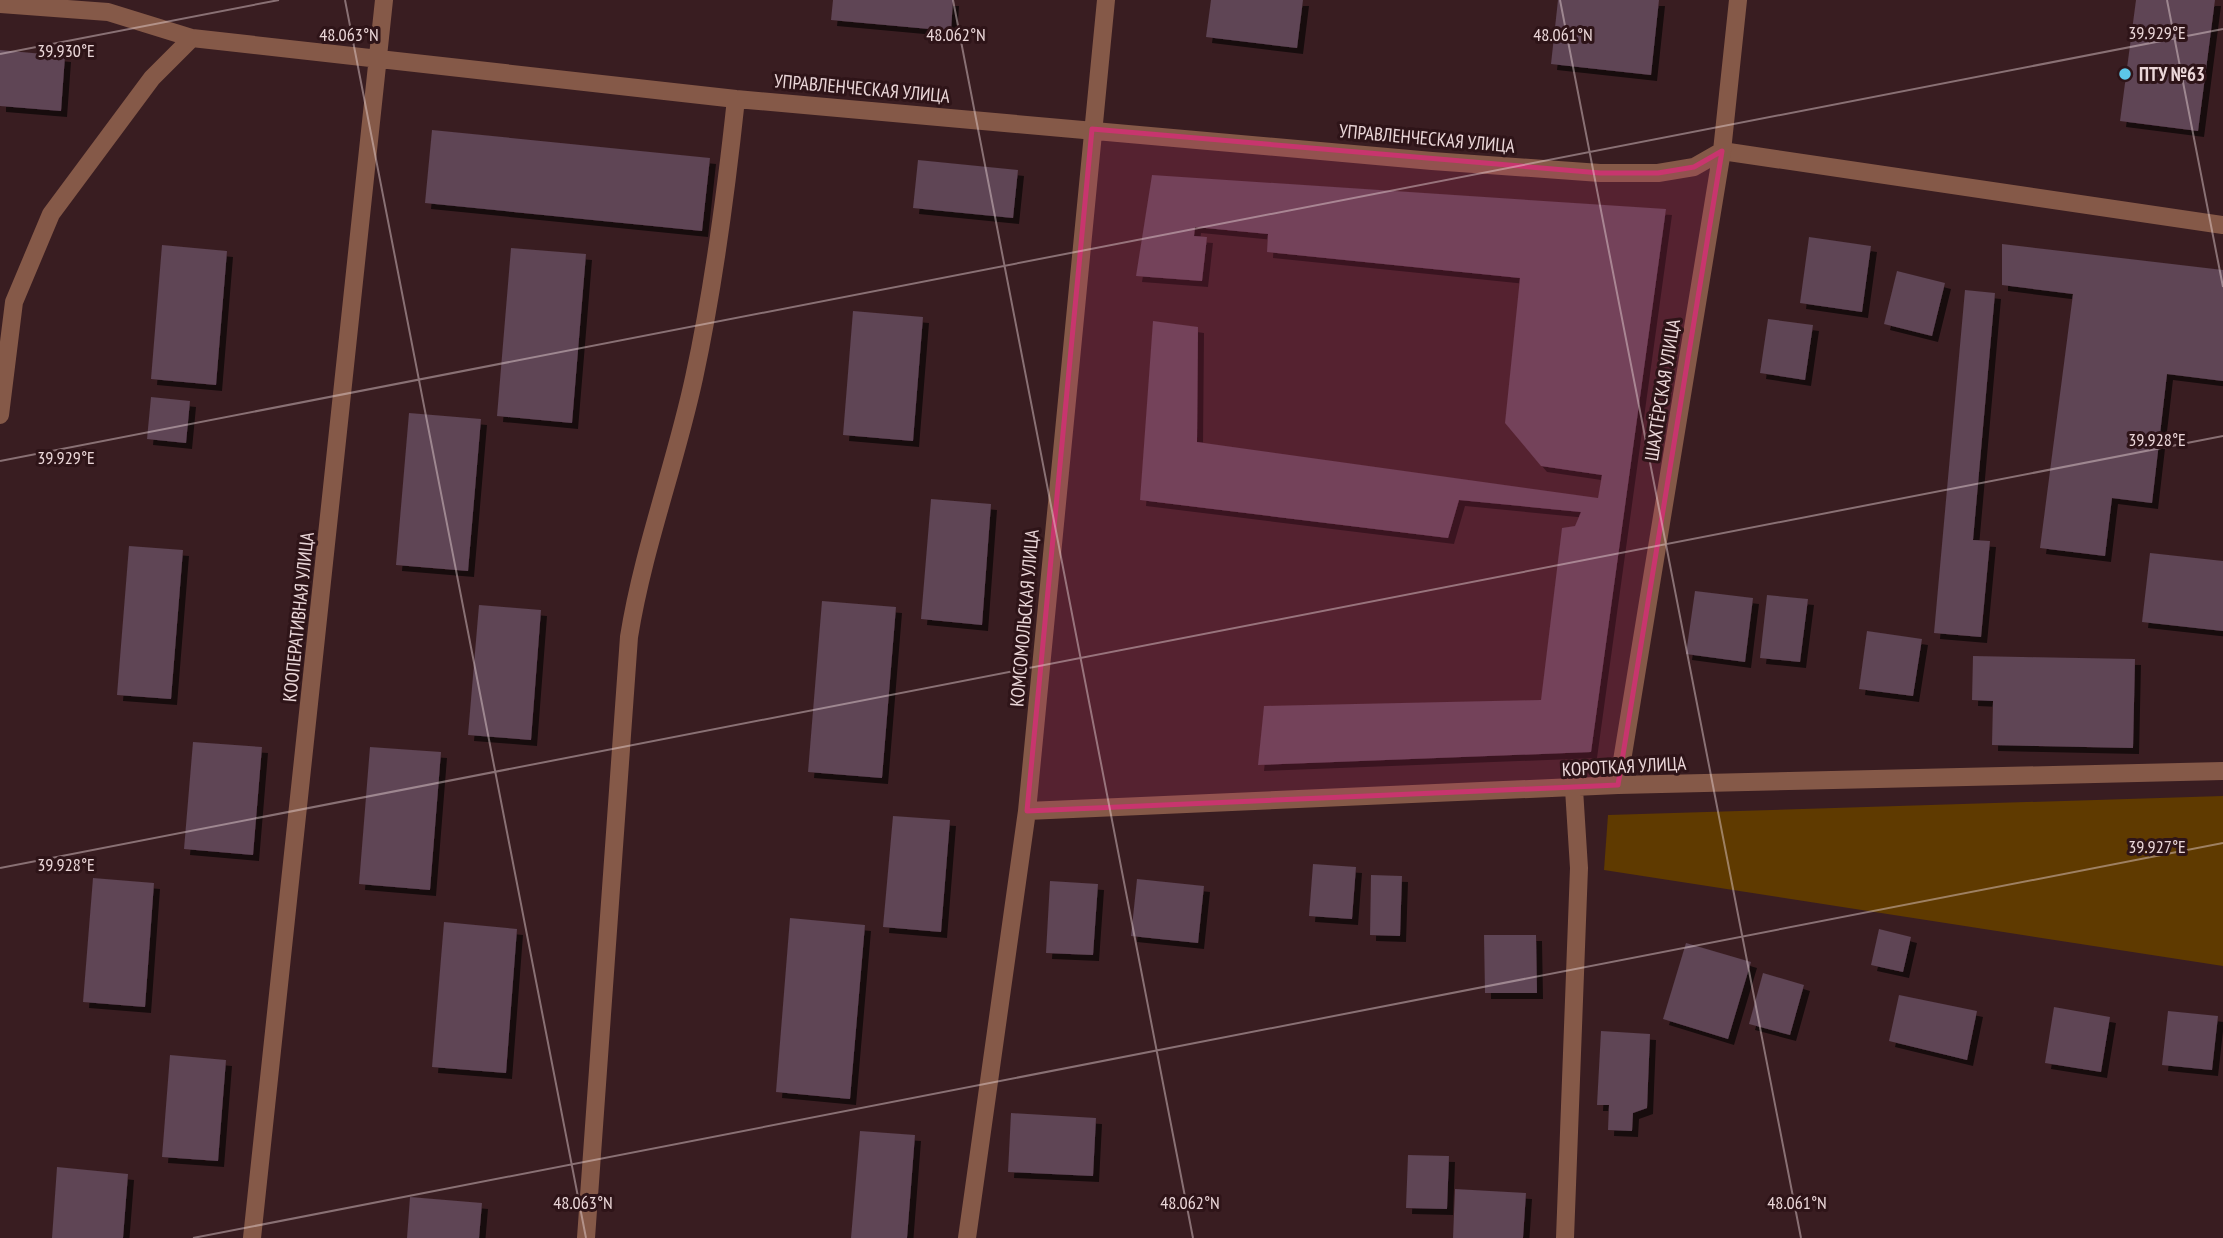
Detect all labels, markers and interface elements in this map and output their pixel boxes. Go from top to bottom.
text: 39.929°E [2128,21,2186,44]
text: 48.063°N [319,23,379,46]
text: 48.062°N [926,23,986,46]
text: 48.061°N [1533,23,1593,46]
text: 39.930°E [37,39,95,62]
place label: ПТУ №63 [2139,62,2205,86]
marker: ПТУ №63 [2117,66,2133,82]
street label: УПРАВЛЕНЧЕСКАЯ УЛИЦА [773,68,951,108]
street label: УПРАВЛЕНЧЕСКАЯ УЛИЦА [1338,118,1516,158]
street label: ШАХТЁРСКАЯ УЛИЦА [1639,317,1685,463]
text: 39.928°E [2128,428,2186,451]
text: 39.929°E [37,446,95,469]
street label: КОМСОМОЛЬСКАЯ УЛИЦА [1004,528,1044,708]
street label: КООПЕРАТИВНАЯ УЛИЦА [277,531,319,703]
street label: КОРОТКАЯ УЛИЦА [1561,751,1687,781]
text: 39.927°E [2128,835,2186,858]
text: 39.928°E [37,853,95,876]
text: 48.063°N [553,1191,613,1214]
text: 48.062°N [1160,1191,1220,1214]
text: 48.061°N [1767,1191,1827,1214]

